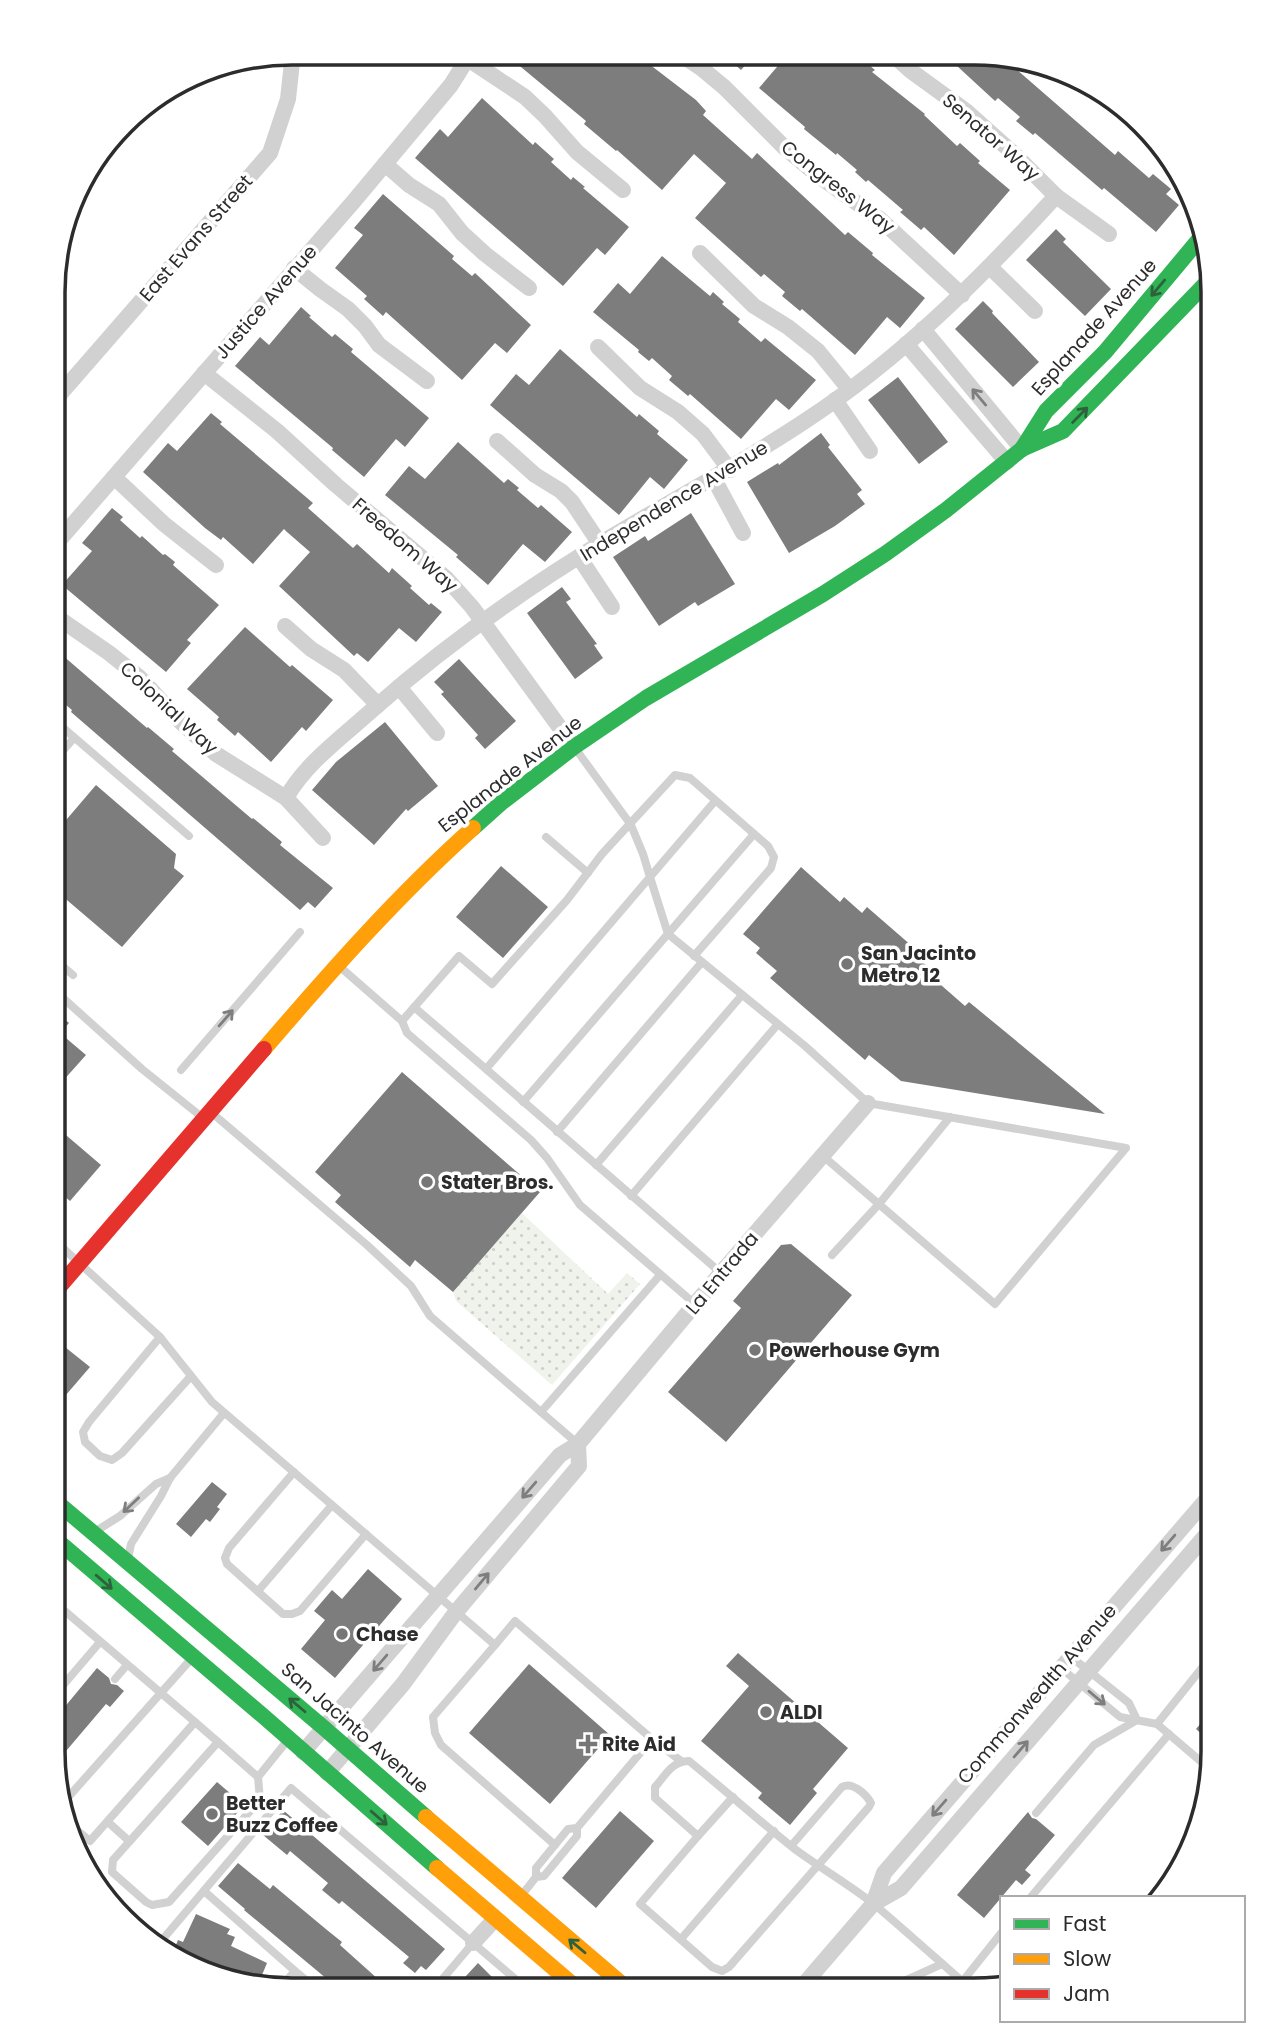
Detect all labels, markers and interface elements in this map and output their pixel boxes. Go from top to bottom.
street label: Senator Way [936,87,1046,187]
street label: Congress Way [775,134,901,240]
street label: East Evans Street [133,169,259,307]
street label: Justice Avenue [209,239,323,365]
street label: Esplanade Avenue [1025,253,1163,401]
one-way arrow [1150,279,1166,297]
one-way arrow [971,388,986,406]
one-way arrow [1071,406,1088,423]
street label: Independence Avenue [575,434,773,568]
street label: Freedom Way [346,492,464,599]
street label: Colonial Way [114,655,224,761]
street label: Esplanade Avenue [432,709,588,839]
place label: San Jacinto Metro 12 [861,940,976,989]
marker: San Jacinto Metro 12 [839,956,855,972]
one-way arrow [218,1009,234,1027]
place label: Stater Bros. [441,1169,554,1196]
marker: Stater Bros. [419,1174,435,1190]
street label: La Entrada [679,1226,765,1320]
place label: Powerhouse Gym [769,1337,940,1364]
marker: Powerhouse Gym [747,1342,763,1358]
one-way arrow [521,1481,537,1499]
one-way arrow [122,1497,140,1513]
one-way arrow [1160,1534,1176,1552]
one-way arrow [474,1573,490,1591]
one-way arrow [95,1574,113,1590]
street label: Commonwealth Avenue [951,1598,1123,1790]
place label: Chase [356,1621,419,1648]
marker: Chase [334,1626,350,1642]
one-way arrow [372,1653,388,1671]
street label: San Jacinto Avenue [275,1656,435,1800]
one-way arrow [1088,1689,1106,1705]
one-way arrow [288,1697,306,1713]
place label: ALDI [780,1699,822,1726]
marker: ALDI [758,1704,774,1720]
place label: Rite Aid [602,1731,676,1758]
marker: Rite Aid [580,1736,596,1752]
one-way arrow [1013,1740,1029,1758]
place label: Better Buzz Coffee [226,1790,338,1839]
one-way arrow [931,1799,947,1817]
marker: Better Buzz Coffee [204,1806,220,1822]
one-way arrow [369,1810,387,1826]
legend [1000,1896,1245,2022]
text: Fast [1063,1909,1106,1938]
one-way arrow [568,1938,586,1954]
text: Slow [1063,1944,1111,1973]
text: Jam [1063,1979,1110,2008]

